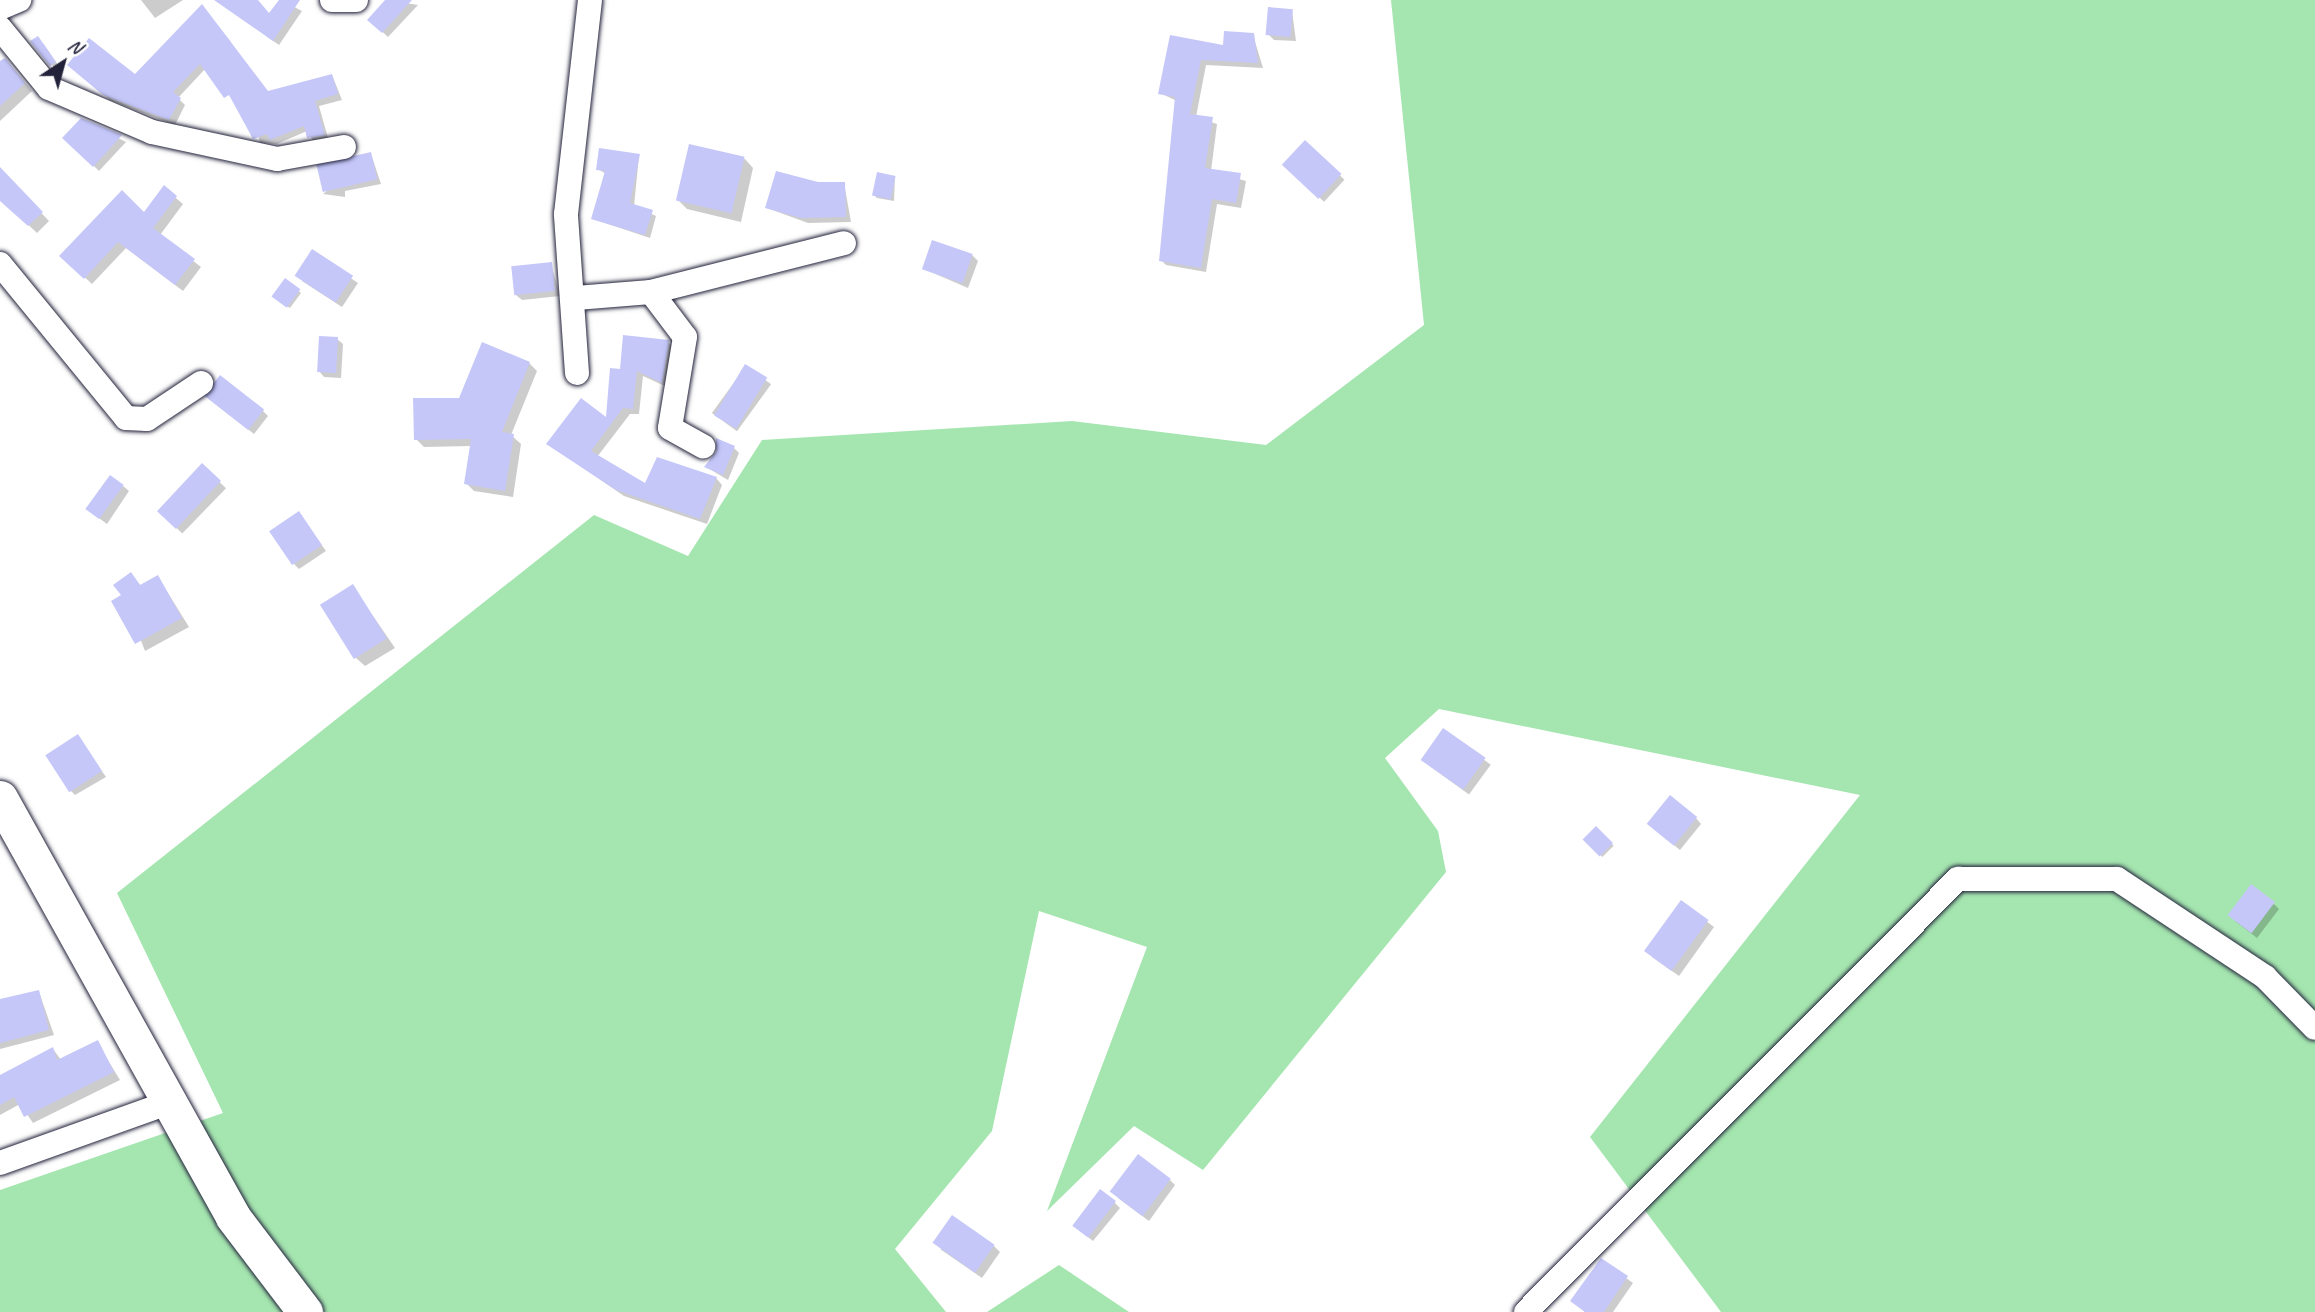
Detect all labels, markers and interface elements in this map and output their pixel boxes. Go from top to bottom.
north arrow [28,28,98,98]
text: N [64,33,87,59]

